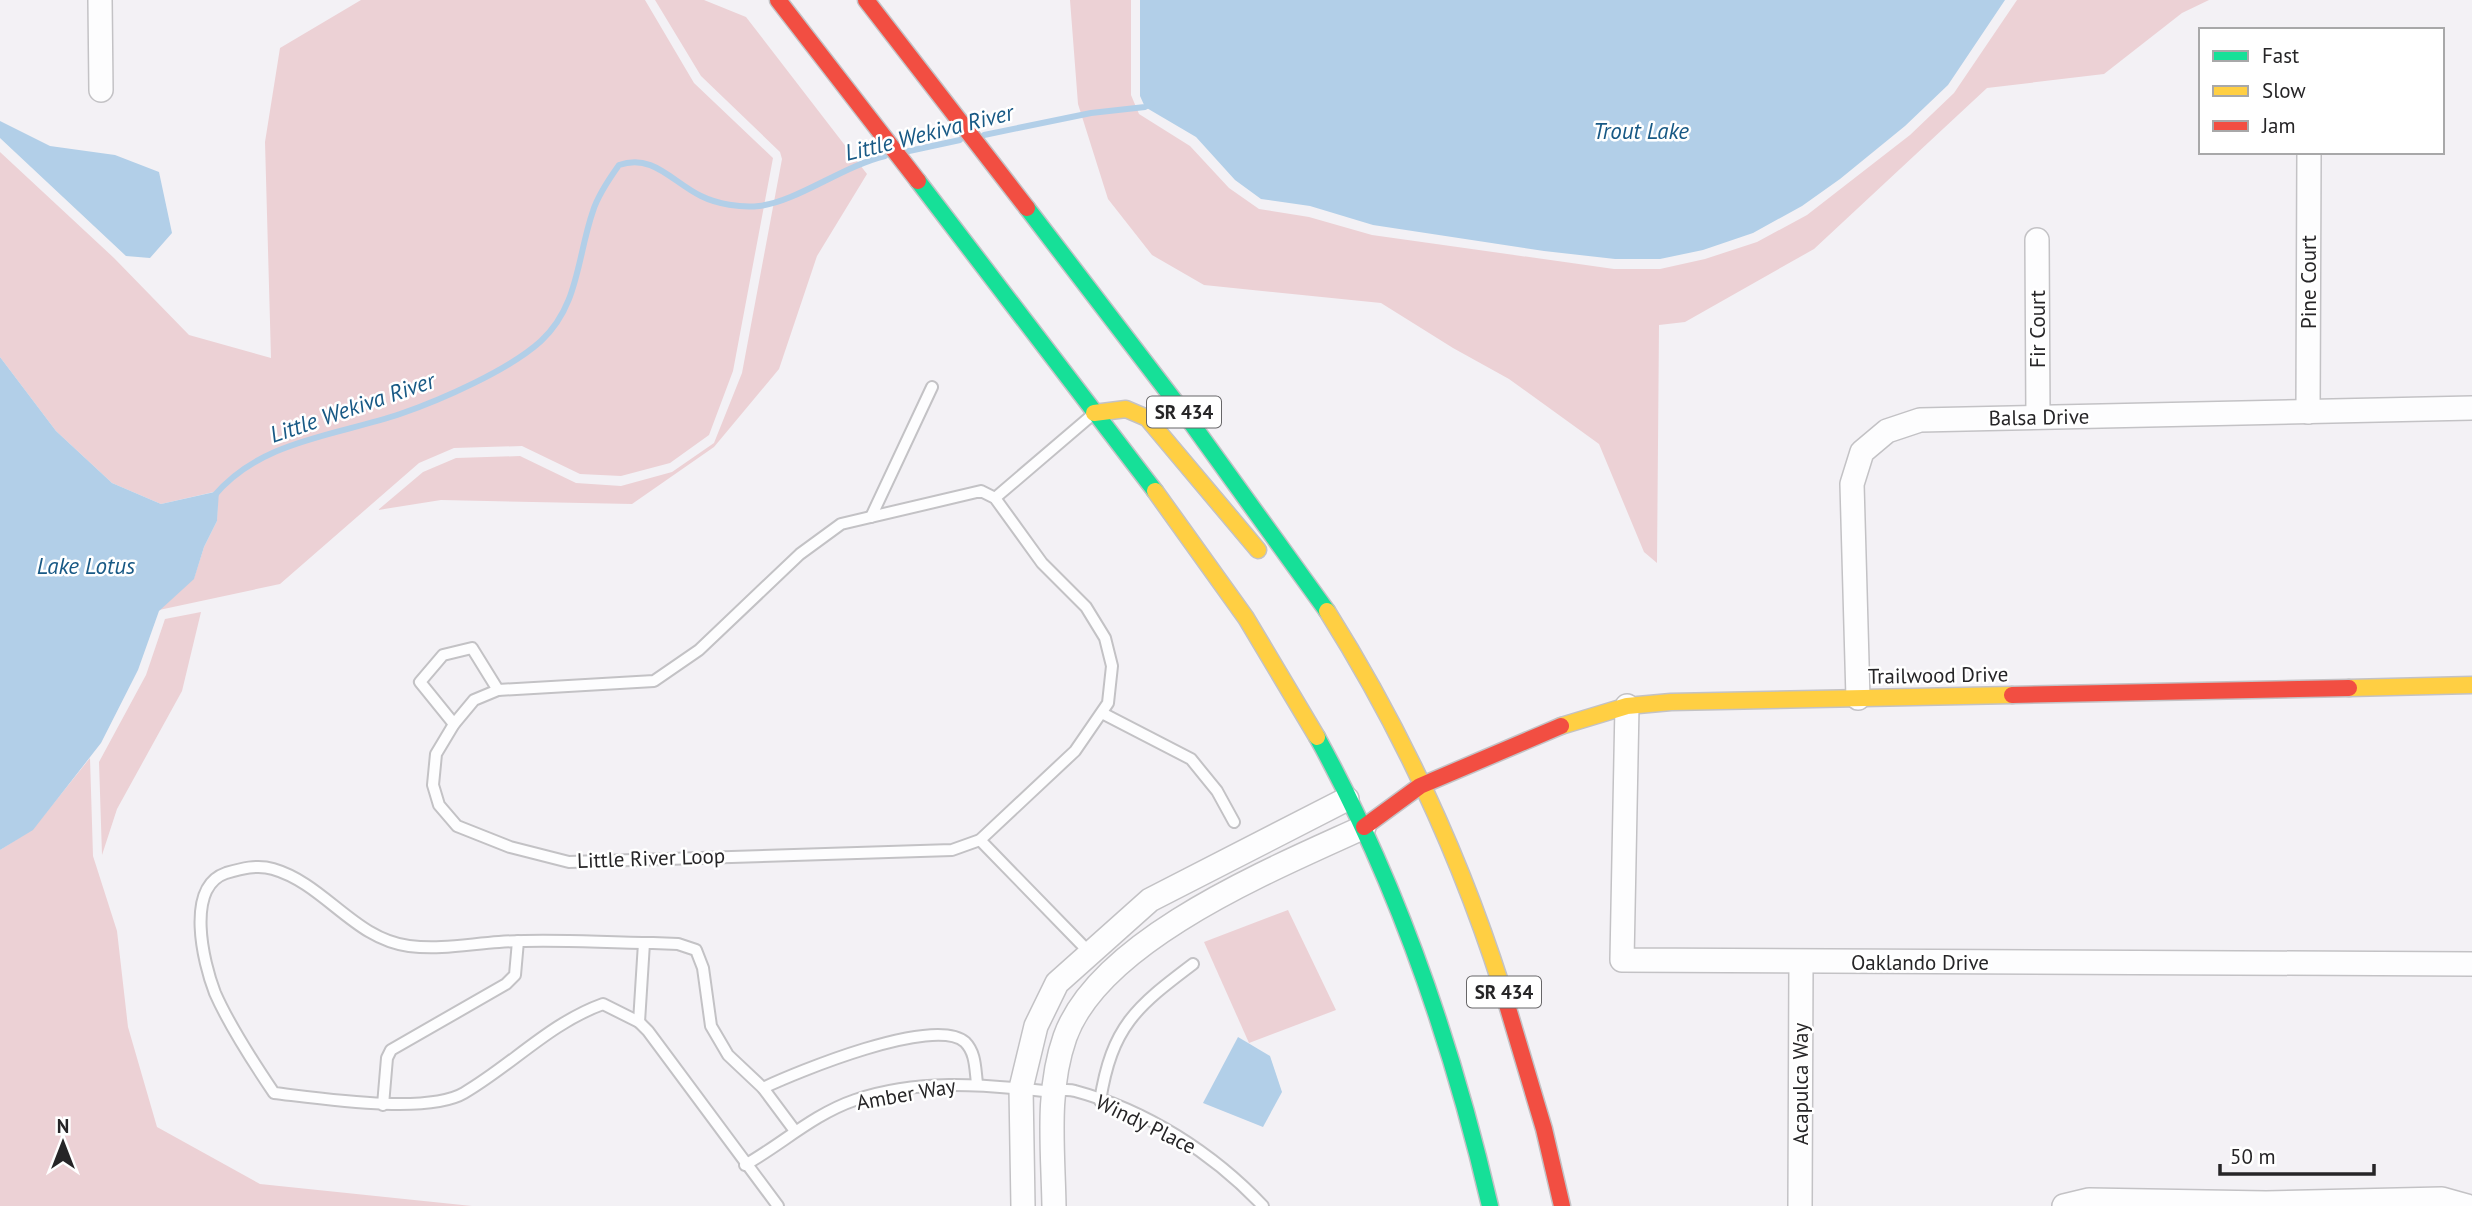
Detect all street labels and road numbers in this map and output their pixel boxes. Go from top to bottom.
street label: Pine Court [2295,235,2322,329]
street label: Fir Court [2024,290,2051,368]
road number: SR 434 [1147,396,1221,428]
street label: Balsa Drive [1988,403,2090,431]
street label: Trailwood Drive [1868,660,2008,690]
street label: Little River Loop [577,842,725,874]
street label: Oaklando Drive [1851,949,1989,976]
road number: SR 434 [1467,976,1541,1008]
street label: Acapulca Way [1787,1023,1814,1145]
street label: Amber Way [854,1072,958,1116]
street label: Windy Place [1091,1088,1201,1160]

